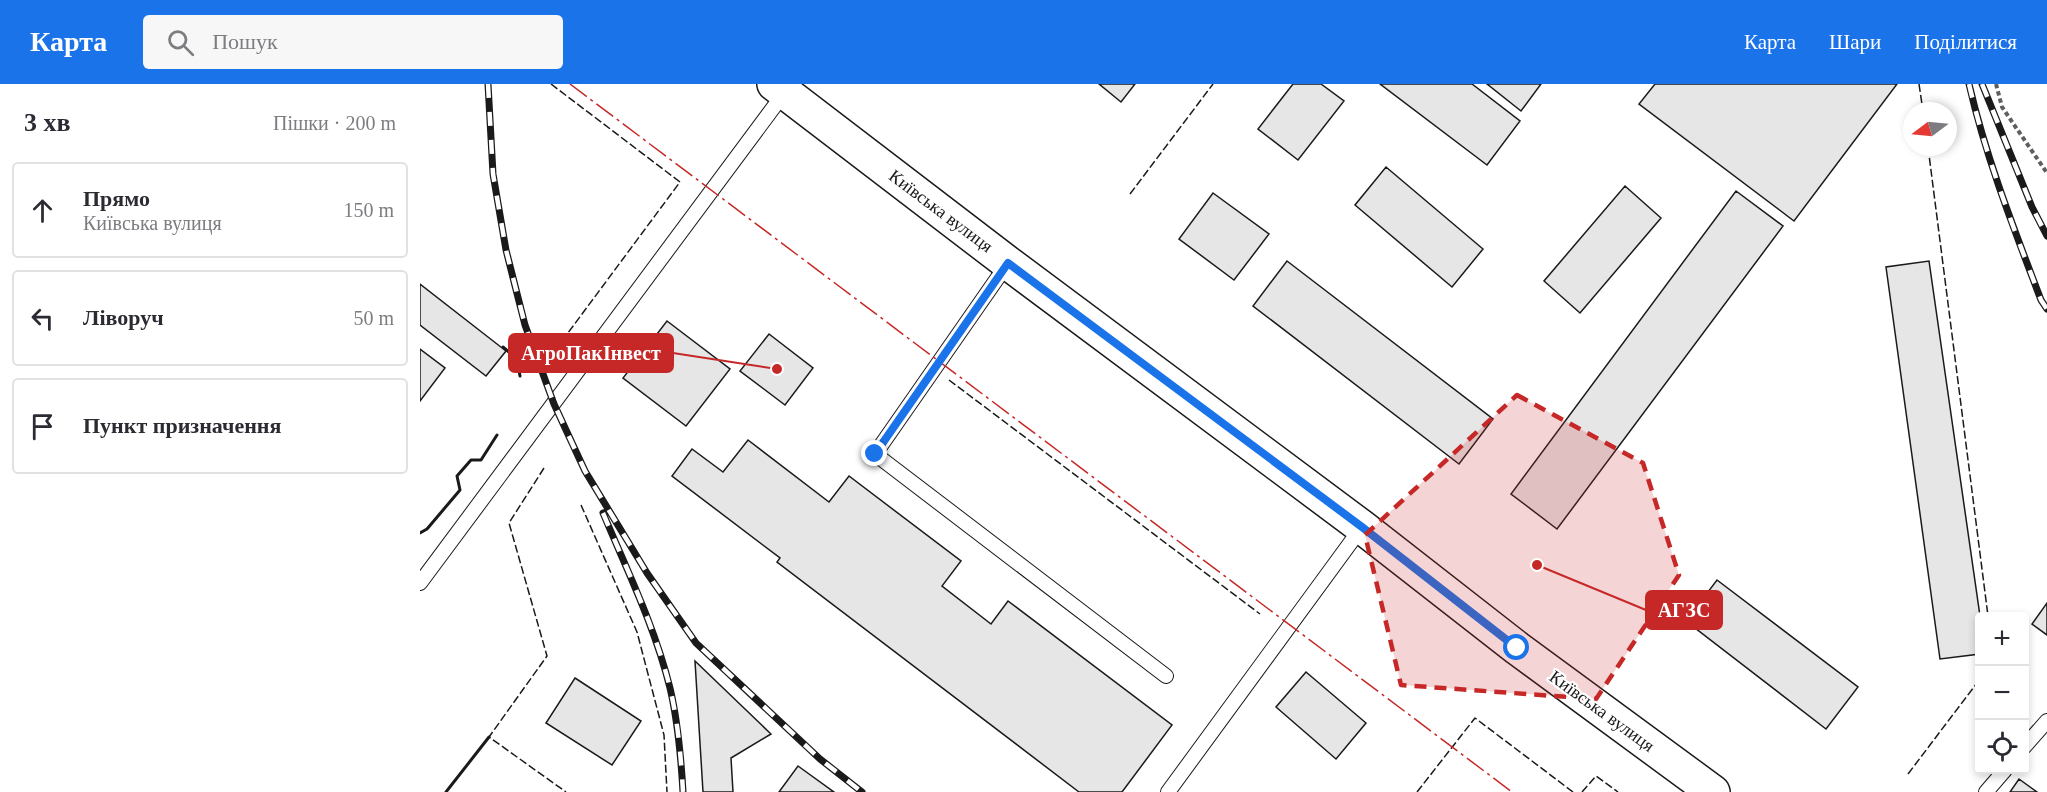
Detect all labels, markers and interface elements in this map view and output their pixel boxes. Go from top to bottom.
search box [143,15,563,69]
text: Карта [30,26,107,57]
icon: search [164,26,197,59]
text: Пошук [212,29,278,54]
text: Карта [1744,30,1796,54]
text: Шари [1829,30,1881,54]
text: Поділитися [1914,30,2017,54]
north arrow [1903,102,1957,156]
text: 3 хв [24,108,71,137]
text: Пішки · 200 m [273,112,396,134]
street label: Київська вулиця [885,165,997,257]
text: Прямо [83,186,150,211]
icon: ahead [26,194,59,227]
text: 150 m [343,199,394,221]
text: Київська вулиця [83,212,222,234]
icon: left [26,302,59,335]
text: Ліворуч [83,305,164,330]
text: 50 m [353,307,394,329]
callout: АгроПакІнвест [509,334,673,372]
text: АгроПакІнвест [521,342,661,365]
icon: arrive [26,410,59,443]
text: Пункт призначення [83,413,281,438]
route end [861,440,887,466]
callout: АГЗС [1646,591,1722,629]
text: АГЗС [1658,599,1710,621]
map controls [1975,612,2029,774]
button: + [1975,612,2029,666]
route start [1503,634,1529,660]
street label: Київська вулиця [1546,666,1658,756]
button: − [1975,666,2029,720]
button: locate [1975,720,2029,774]

